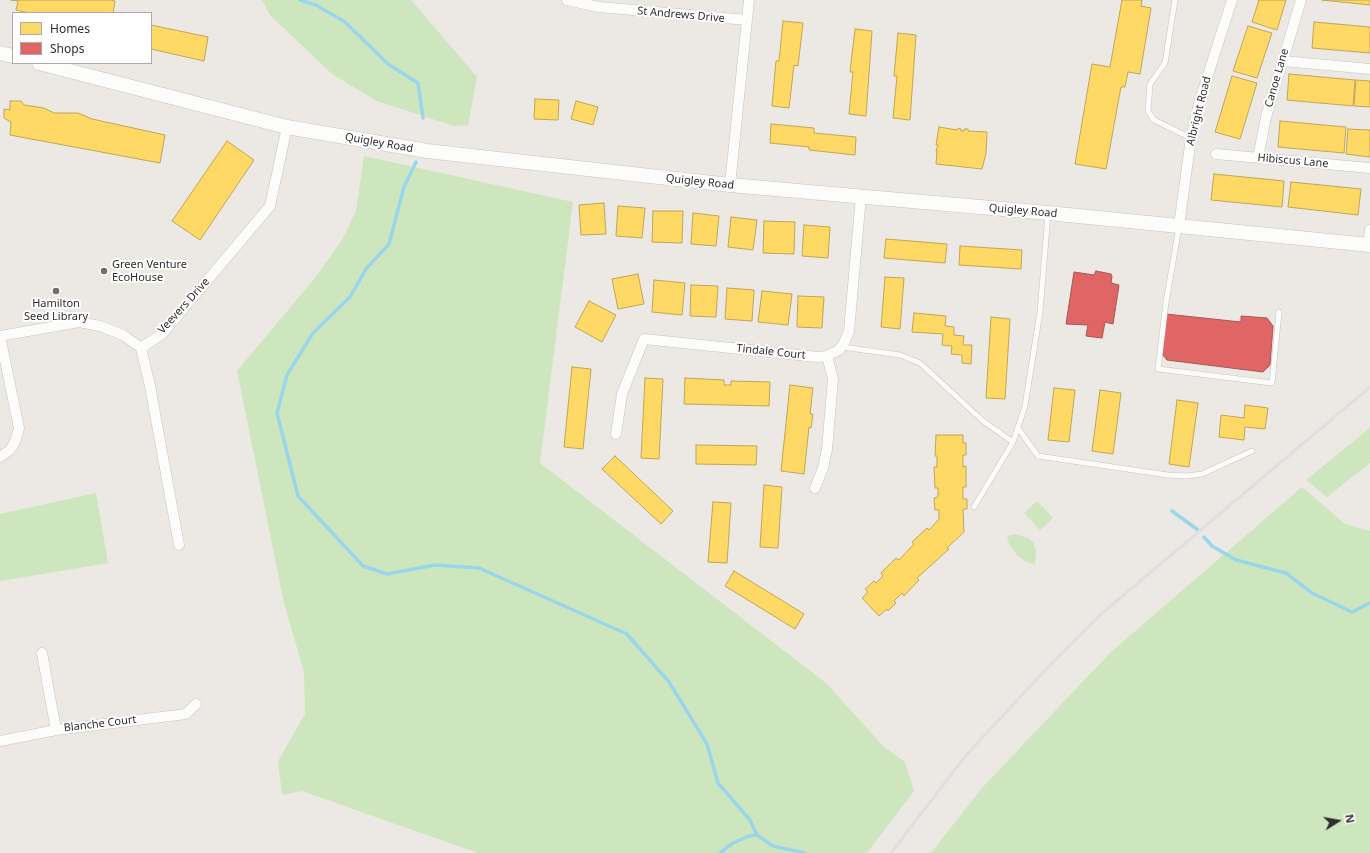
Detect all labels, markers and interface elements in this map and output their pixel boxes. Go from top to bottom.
street label: St Andrews Drive [637,5,725,25]
legend [12,12,152,64]
text: Homes [50,20,90,37]
text: Shops [50,40,84,57]
street label: Canoe Lane [1262,47,1292,109]
street label: Albright Road [1184,75,1214,147]
street label: Quigley Road [344,131,414,155]
street label: Hibiscus Lane [1257,151,1329,171]
street label: Quigley Road [665,172,735,192]
street label: Quigley Road [988,201,1058,221]
place label: Green Venture EcoHouse [112,258,187,284]
marker: Green Venture EcoHouse [99,266,109,276]
street label: Veevers Drive [156,275,212,337]
marker: Hamilton Seed Library [51,286,61,296]
place label: Hamilton Seed Library [24,297,88,323]
street label: Tindale Court [736,342,806,362]
street label: Blanche Court [63,713,137,735]
north arrow [1318,801,1358,841]
text: N [1342,813,1358,824]

